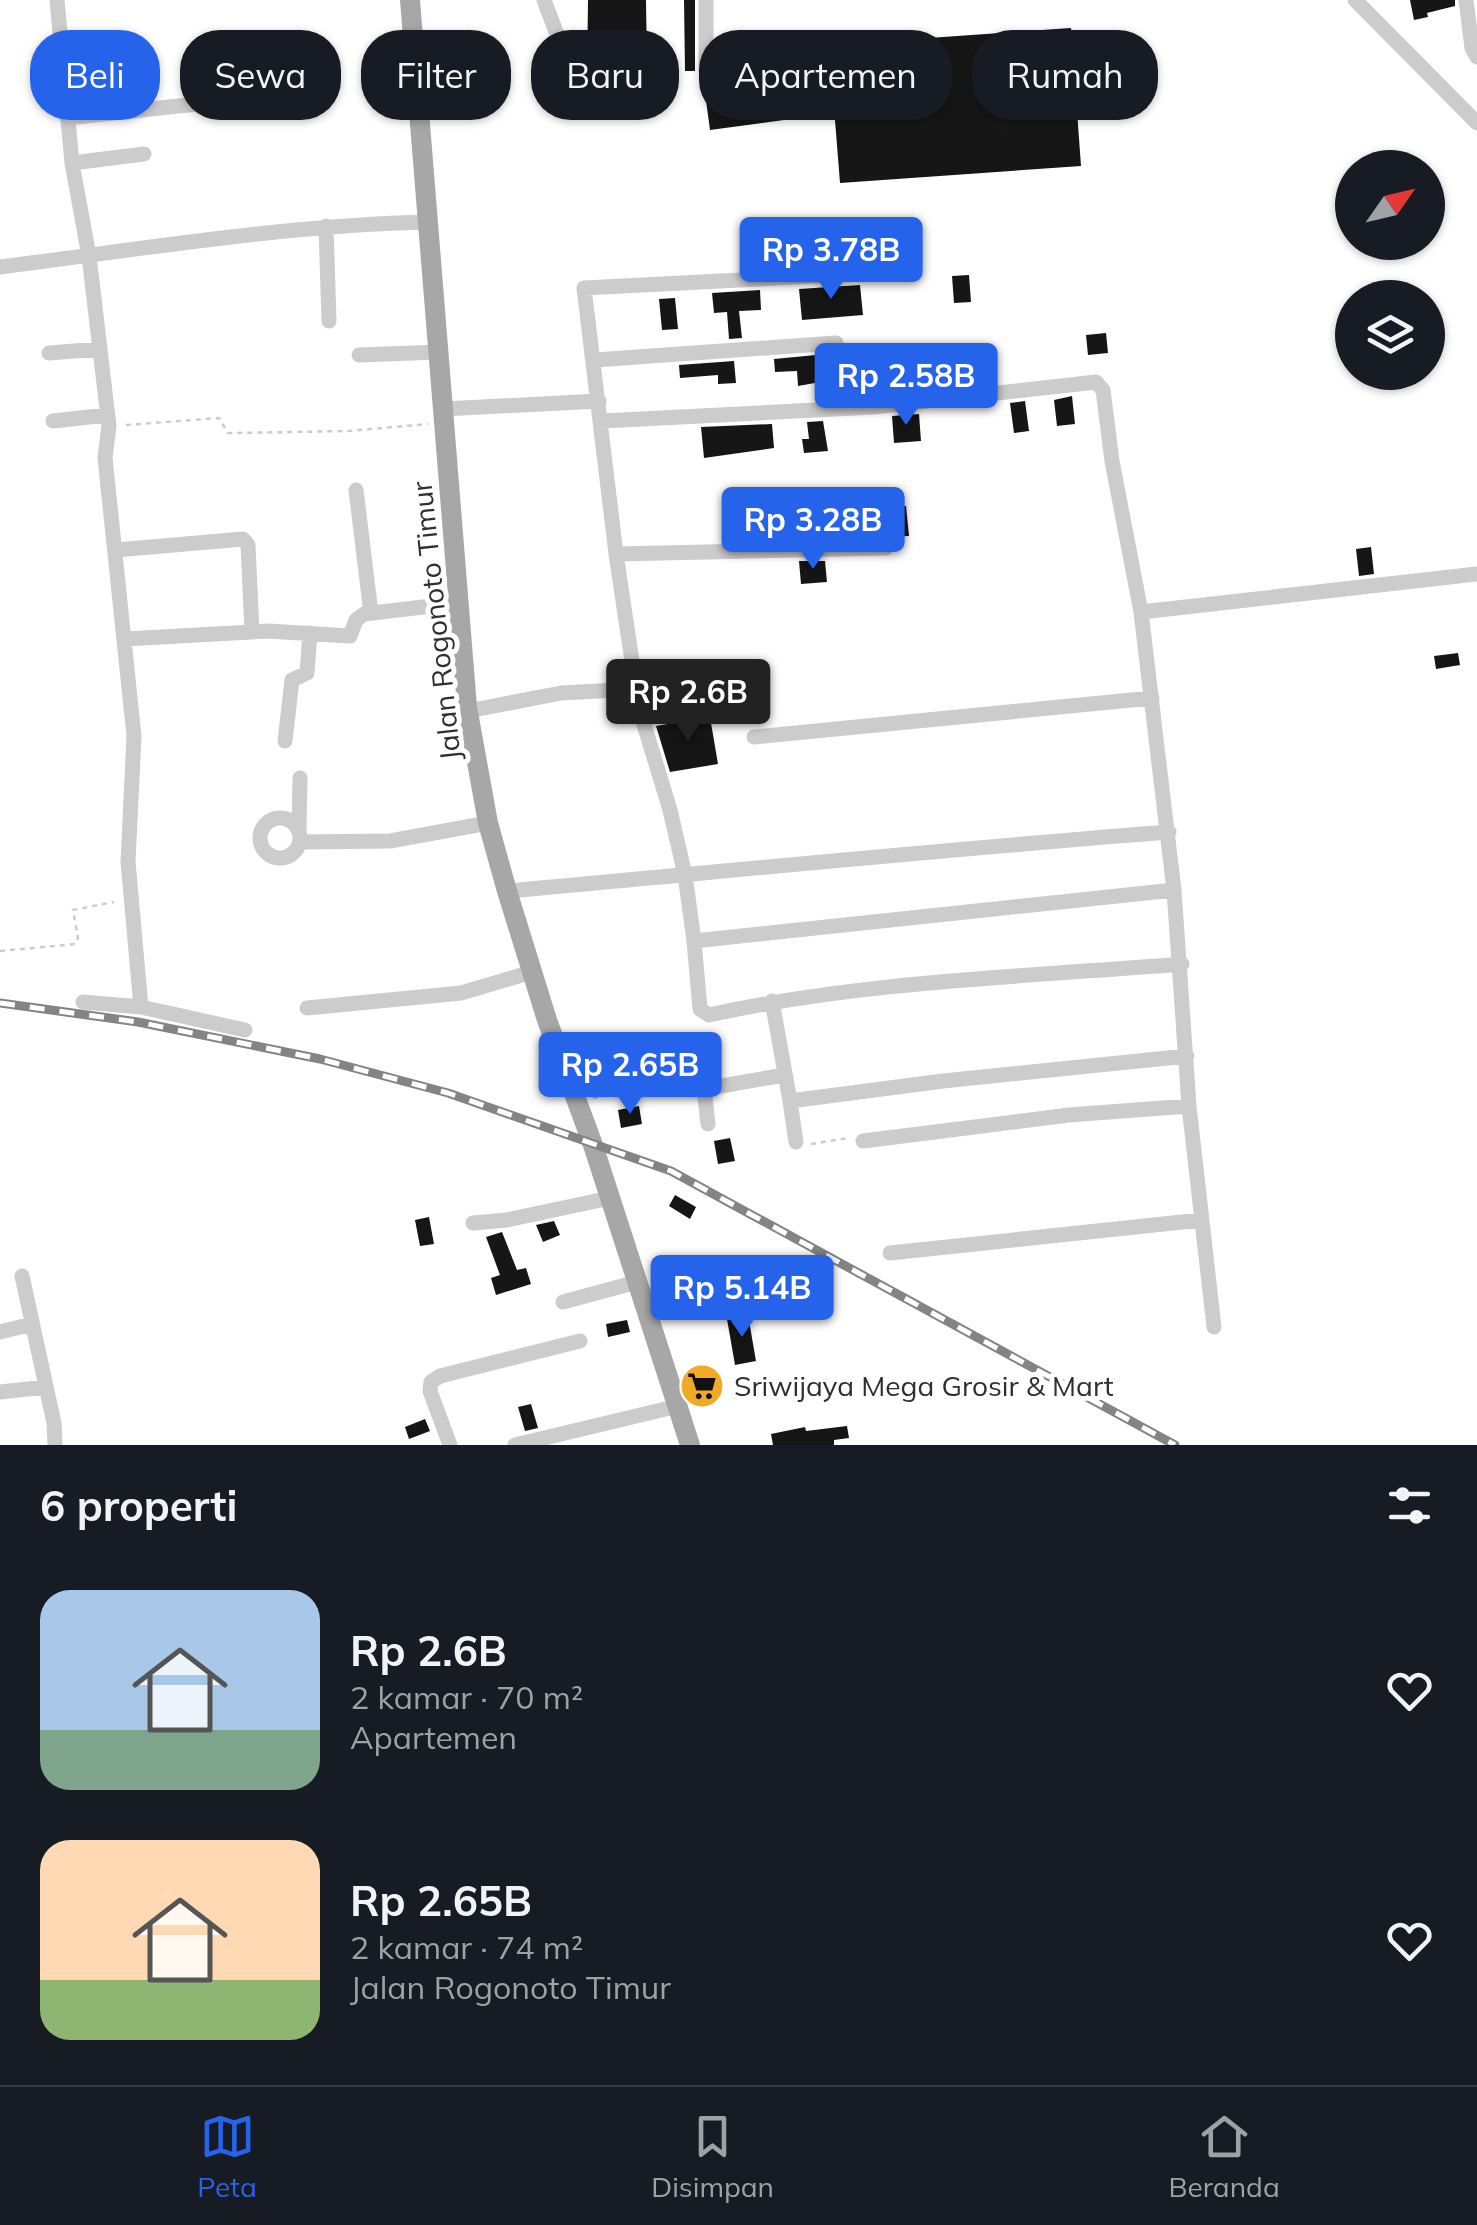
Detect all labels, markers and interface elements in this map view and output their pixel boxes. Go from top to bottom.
chip: Beli [30,30,160,120]
chip: Sewa [180,30,341,120]
chip: Filter [361,30,511,120]
chip: Baru [531,30,679,120]
chip: Apartemen [699,30,952,120]
chip: Rumah [972,30,1158,120]
north arrow [1335,150,1445,260]
map controls [1335,150,1445,390]
pin: Rp 3.78B [728,217,934,302]
text: Rp 3.78B [762,229,900,269]
button: layers [1335,280,1445,390]
pin: Rp 2.58B [803,343,1009,428]
text: Rp 2.58B [837,355,975,395]
street label: Jalan Rogonoto Timur [403,479,468,763]
pin: Rp 3.28B [710,487,916,572]
text: Rp 3.28B [744,499,882,539]
pin: Rp 2.6B [596,659,780,744]
text: Rp 2.6B [628,671,748,711]
pin: Rp 2.65B [527,1032,733,1117]
text: Rp 2.65B [561,1044,699,1084]
pin: Rp 5.14B [639,1255,845,1340]
text: Rp 5.14B [673,1267,811,1307]
supermarket icon: Sriwijaya Mega Grosir & Mart [679,1363,725,1409]
place label: Sriwijaya Mega Grosir & Mart [734,1368,1114,1403]
icon: filters [1382,1478,1437,1533]
text: 6 properti [40,1479,237,1532]
text: Rp 2.6B [350,1624,507,1677]
icon: home [120,1630,240,1750]
icon: heart [1382,1663,1437,1718]
text: 2 kamar · 70 m² [350,1677,583,1717]
text: Apartemen [350,1717,517,1757]
text: Rp 2.65B [350,1874,532,1927]
icon: home [120,1880,240,2000]
icon: heart [1382,1913,1437,1968]
text: 2 kamar · 74 m² [350,1927,583,1967]
text: Jalan Rogonoto Timur [350,1967,671,2007]
tab: Peta [197,2109,257,2204]
tab: Disimpan [651,2109,774,2204]
tab: Beranda [1169,2109,1280,2204]

